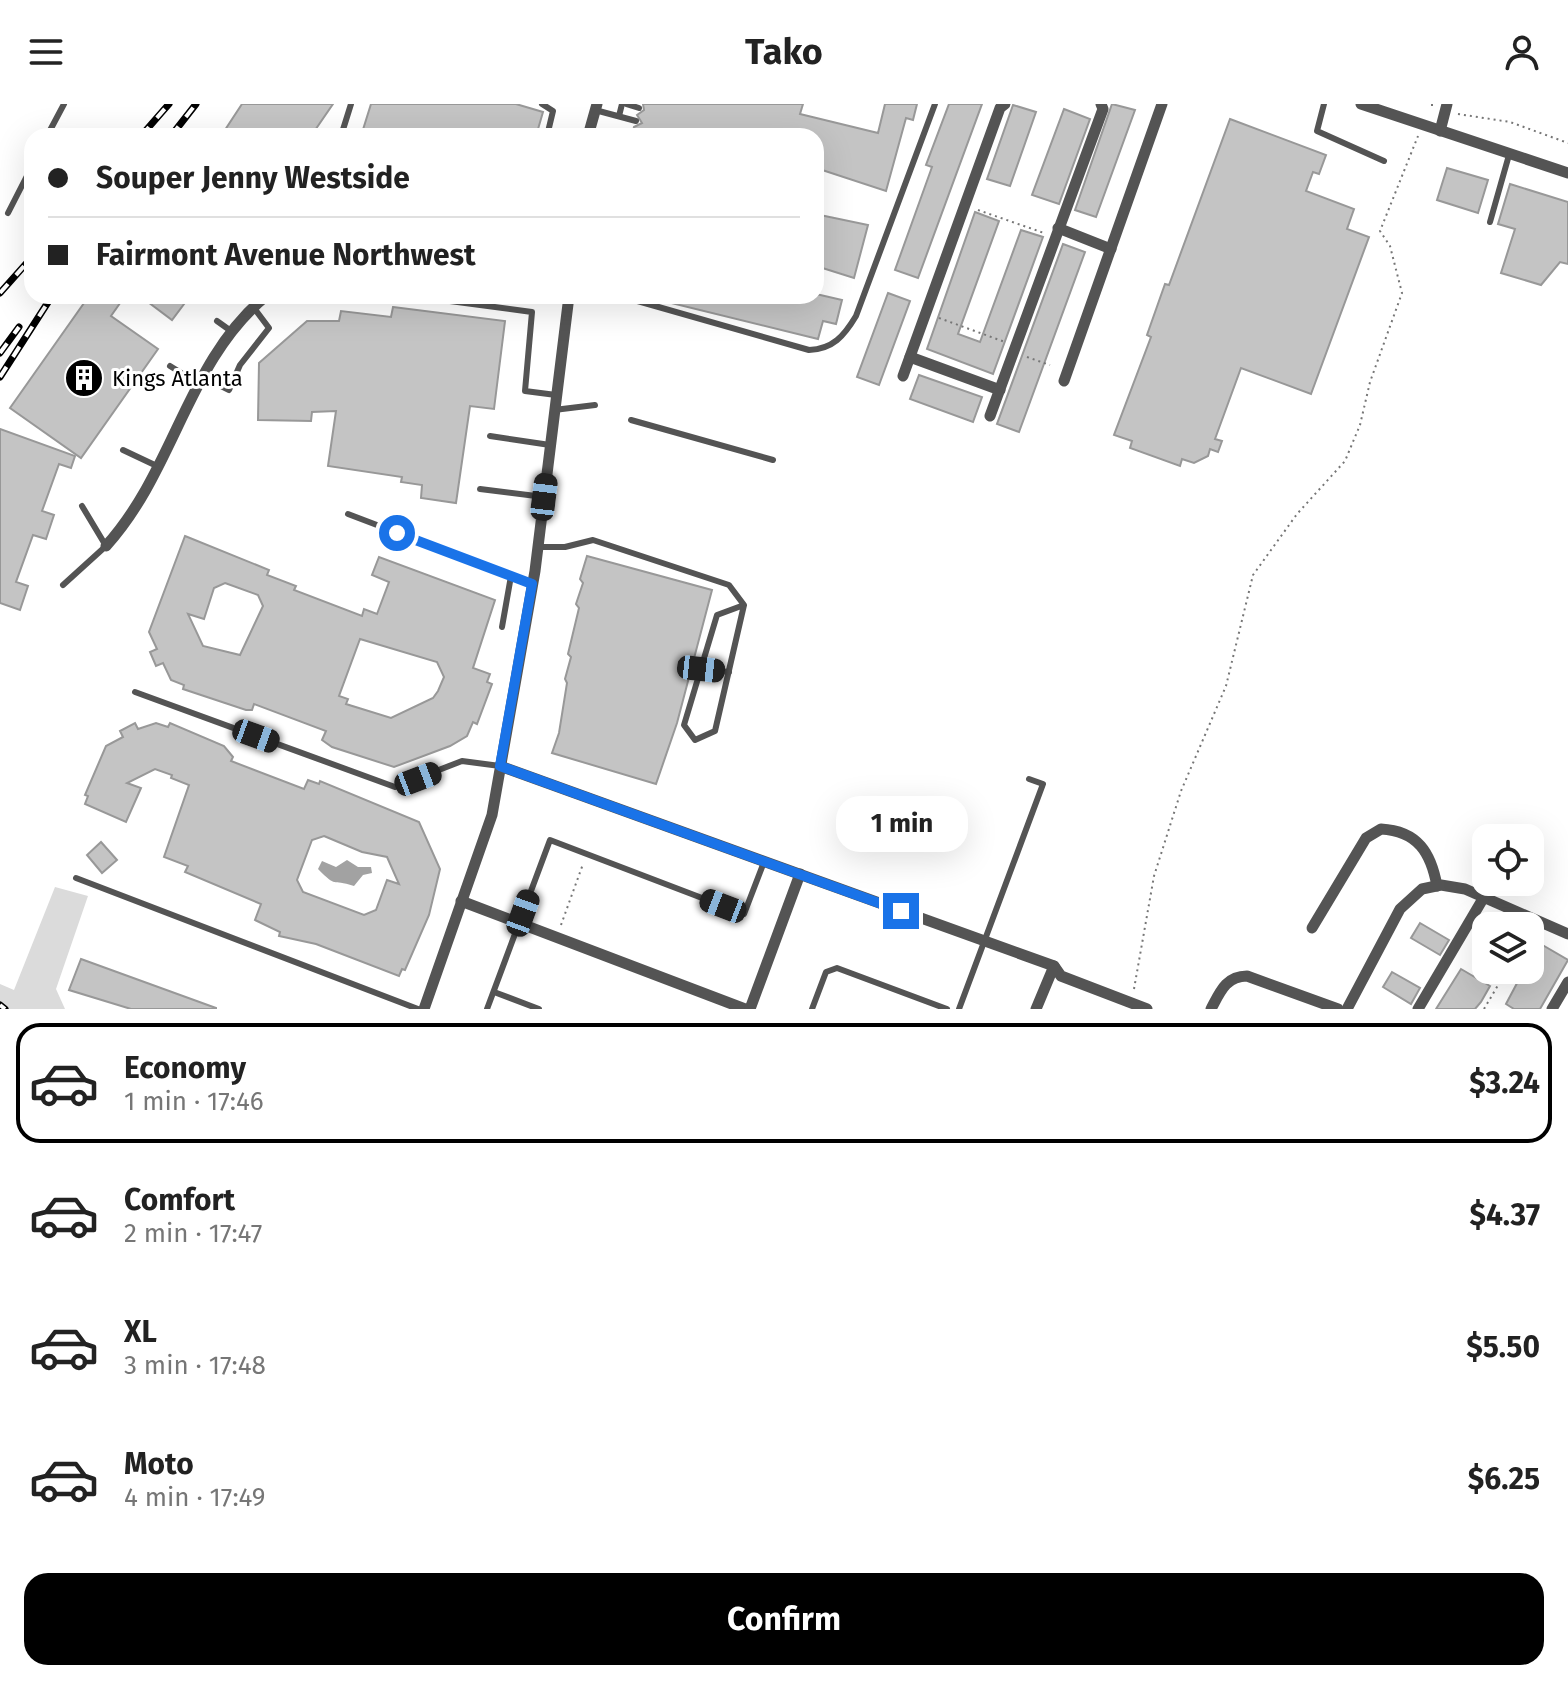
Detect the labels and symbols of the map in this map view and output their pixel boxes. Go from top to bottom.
building icon: Kings Atlanta [63,357,105,399]
place label: Kings Atlanta [112,365,243,392]
car [529,472,559,522]
route start [379,515,415,551]
car [676,655,726,683]
car [229,717,283,755]
car [391,759,445,799]
callout: 1 min [835,795,967,851]
car [504,886,542,940]
car [696,886,750,926]
route end [883,893,919,929]

